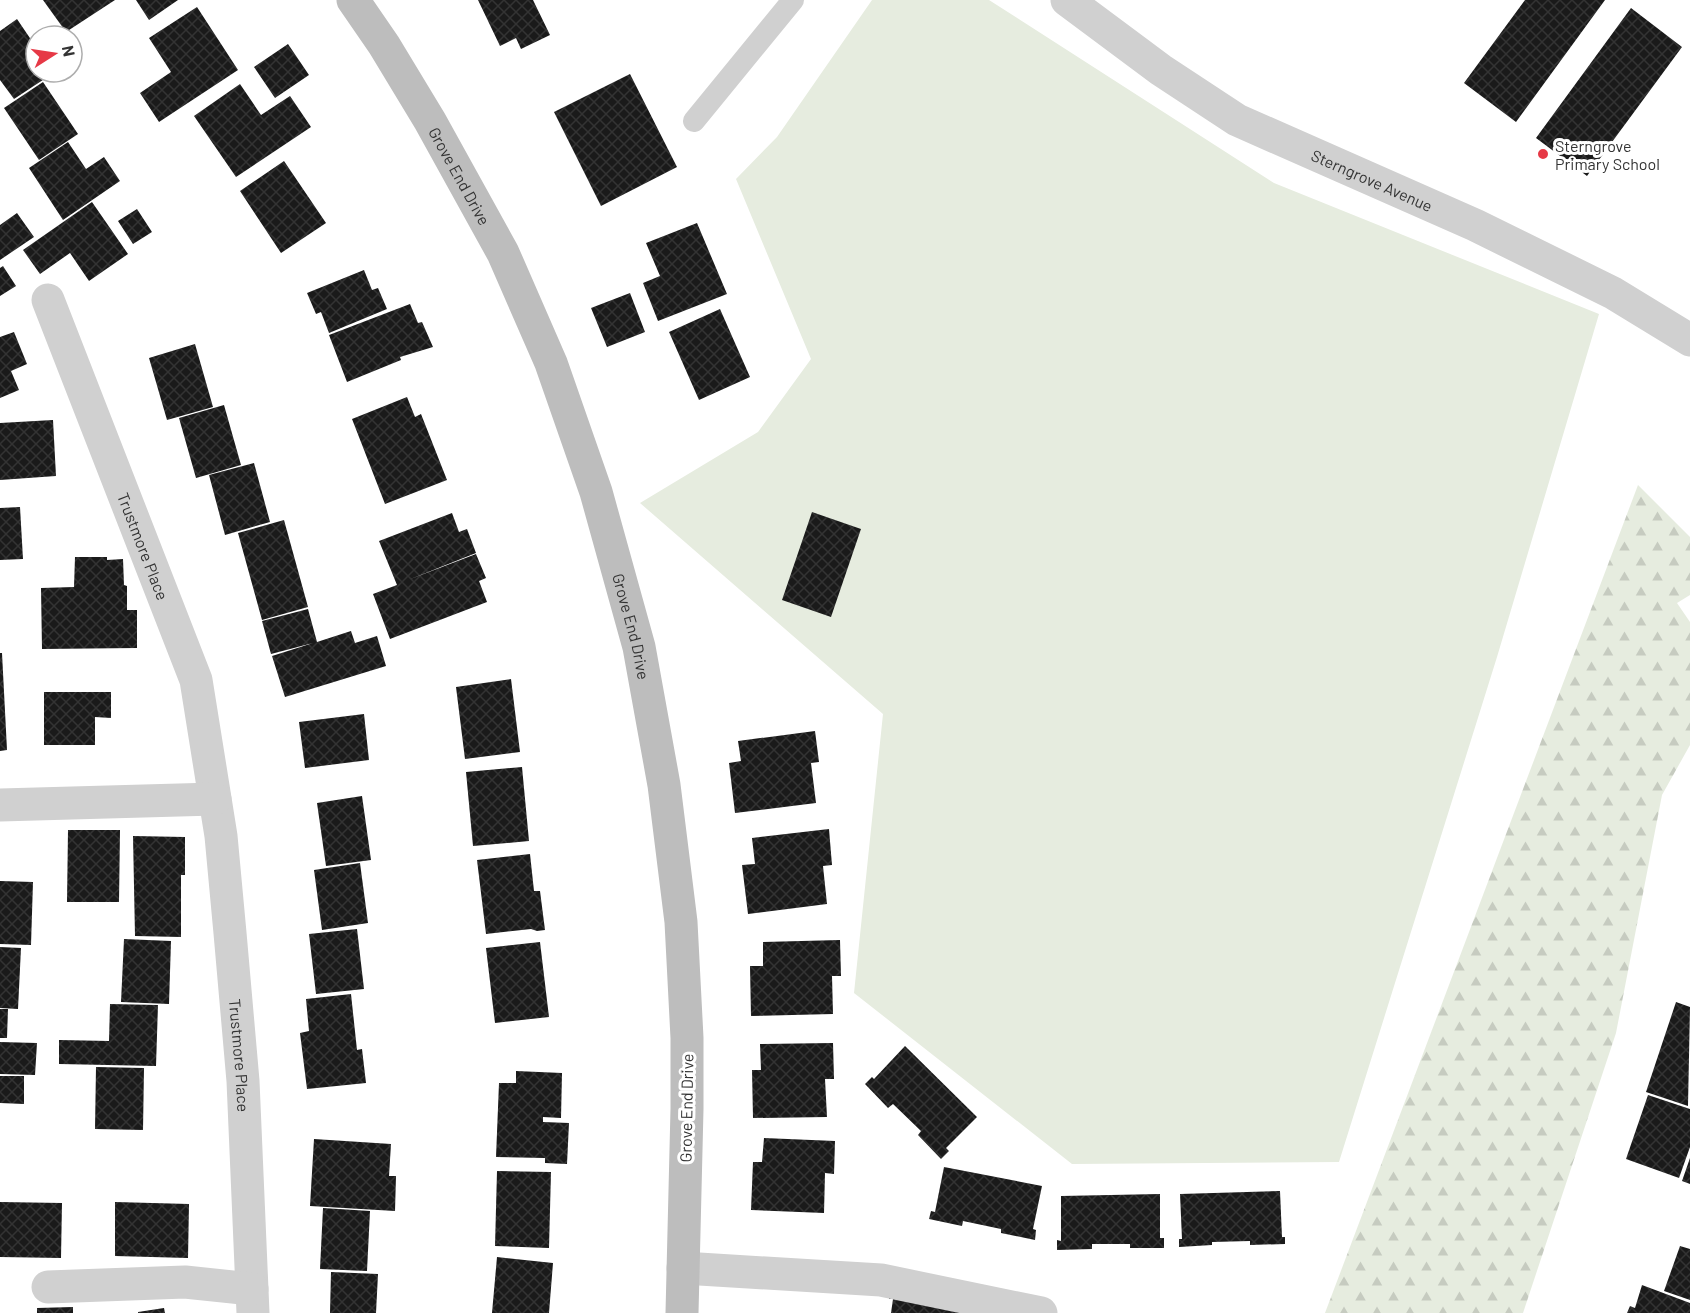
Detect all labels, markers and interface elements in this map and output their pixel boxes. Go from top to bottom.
north arrow [24,24,84,84]
text: N [59,44,80,58]
street label: Grove End Drive [426,123,495,228]
place label: Sterngrove Primary School [1555,136,1660,173]
street label: Sterngrove Avenue [1309,145,1436,215]
marker: Sterngrove Primary School [1536,147,1550,161]
street label: Trustmore Place [114,490,173,602]
street label: Grove End Drive [609,571,654,681]
street label: Trustmore Place [226,998,254,1112]
street label: Grove End Drive [676,1053,696,1163]

